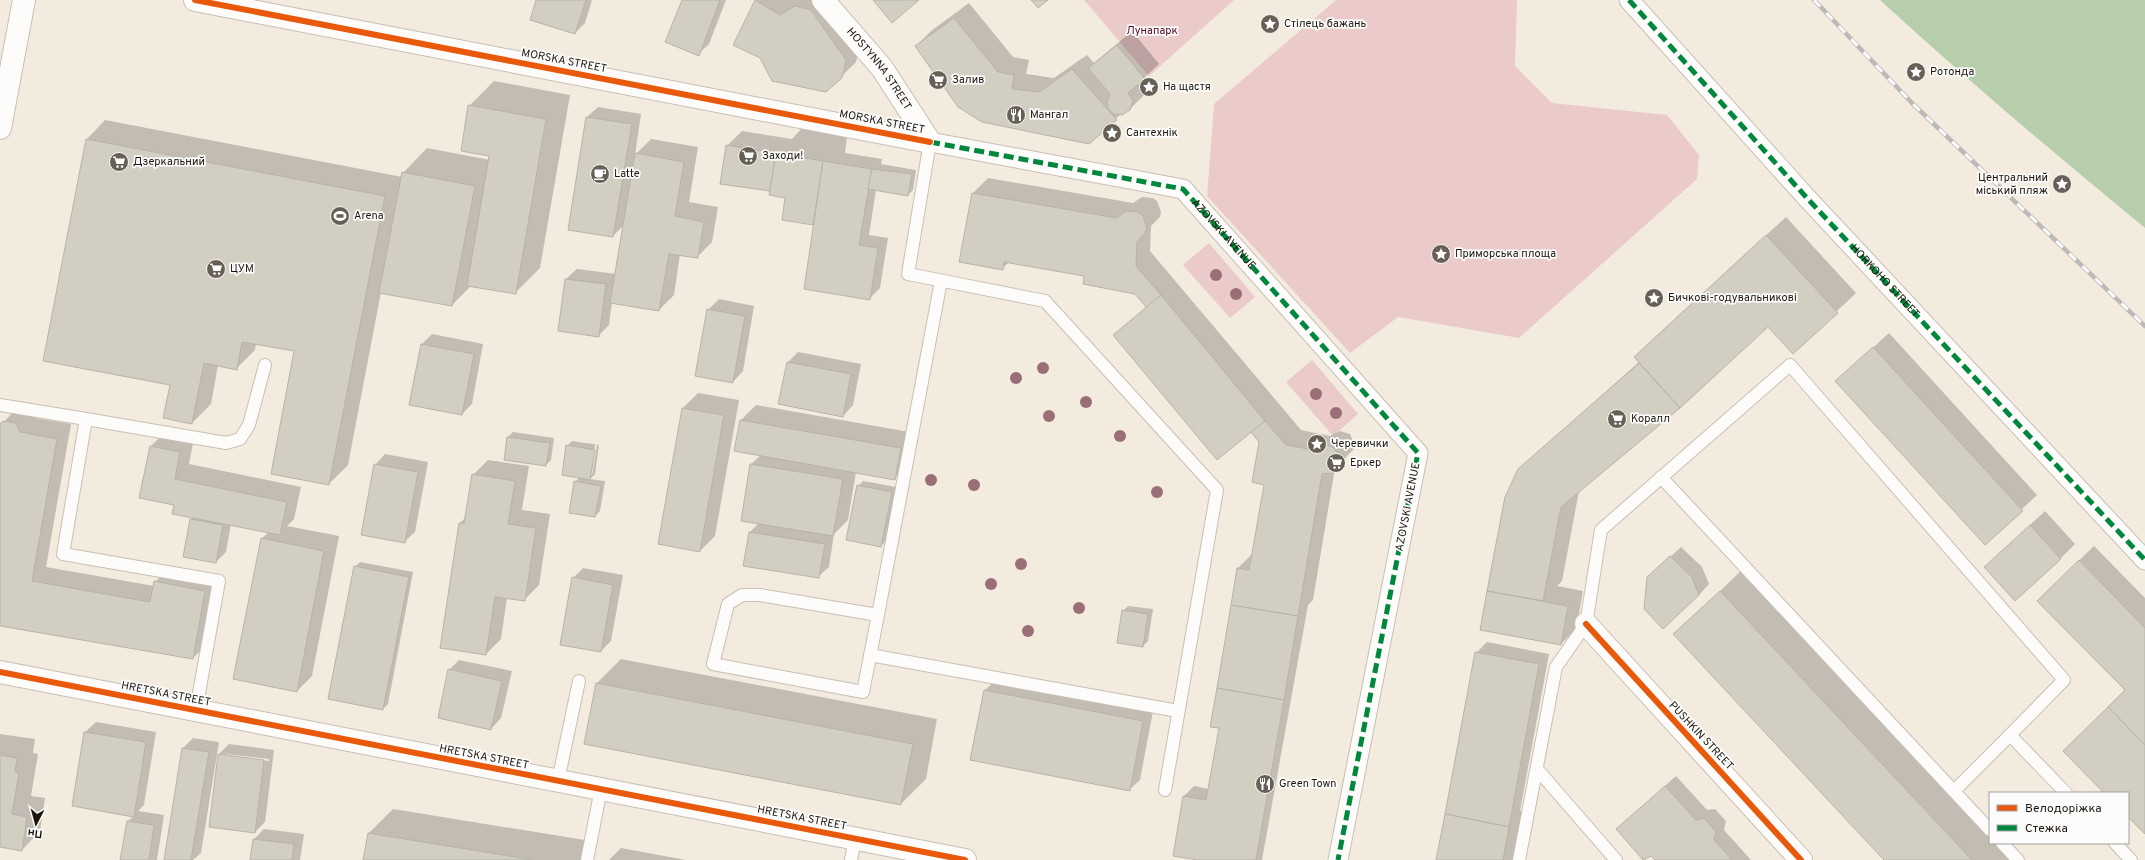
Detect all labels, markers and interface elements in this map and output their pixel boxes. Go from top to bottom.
place icon: Стілець бажань [1259,13,1281,35]
place label: Стілець бажань [1284,17,1367,31]
park label: Лунапарк [1126,24,1178,38]
street label: HOSTYNNA STREET [843,25,914,113]
street label: MORSKA STREET [520,46,608,76]
place icon: Ротонда [1905,61,1927,83]
place label: Ротонда [1930,65,1974,79]
supermarket icon: Залив [927,69,949,91]
place label: Залив [952,73,984,87]
place icon: На щастя [1138,76,1160,98]
place label: На щастя [1163,80,1211,94]
restaurant icon: Мангал [1005,104,1027,126]
street label: MORSKA STREET [838,107,926,137]
place label: Мангал [1030,108,1068,122]
place icon: Сантехнік [1101,122,1123,144]
place label: Сантехнік [1126,126,1178,140]
supermarket icon: Заходи! [737,145,759,167]
place label: Заходи! [762,149,803,163]
supermarket icon: Дзеркальний [108,151,130,173]
place label: Дзеркальний [133,155,205,169]
cafe icon: Latte [589,163,611,185]
place label: Latte [614,167,640,181]
place label: Центральний міський пляж [1976,171,2048,198]
place icon: Центральний міський пляж [2051,173,2073,195]
street label: AZOVSKI AVENUE [1188,196,1259,273]
sports icon: Arena [329,205,351,227]
place label: Arena [354,209,384,223]
street label: HORKOHO STREET [1847,241,1922,321]
place icon: Приморська площа [1430,243,1452,265]
place label: Приморська площа [1455,247,1556,261]
supermarket icon: ЦУМ [205,258,227,280]
place label: ЦУМ [230,262,254,276]
place icon: Бичкові-годувальникові [1643,287,1665,309]
place label: Бичкові-годувальникові [1668,291,1797,305]
supermarket icon: Коралл [1606,408,1628,430]
place label: Коралл [1631,412,1670,426]
place icon: Черевички [1306,433,1328,455]
place label: Черевички [1331,437,1389,451]
supermarket icon: Еркер [1325,452,1347,474]
place label: Еркер [1350,456,1381,470]
street label: AZOVSKI AVENUE [1393,461,1423,553]
street label: HRETSKA STREET [120,678,212,710]
street label: PUSHKIN STREET [1666,699,1736,773]
street label: HRETSKA STREET [438,741,530,773]
restaurant icon: Green Town [1254,773,1276,795]
place label: Green Town [1279,777,1337,791]
legend [1989,792,2129,844]
text: Велодоріжка [2025,801,2102,817]
street label: HRETSKA STREET [756,802,848,834]
north arrow [16,804,56,844]
text: Стежка [2025,821,2068,837]
text: Пн [27,825,43,841]

